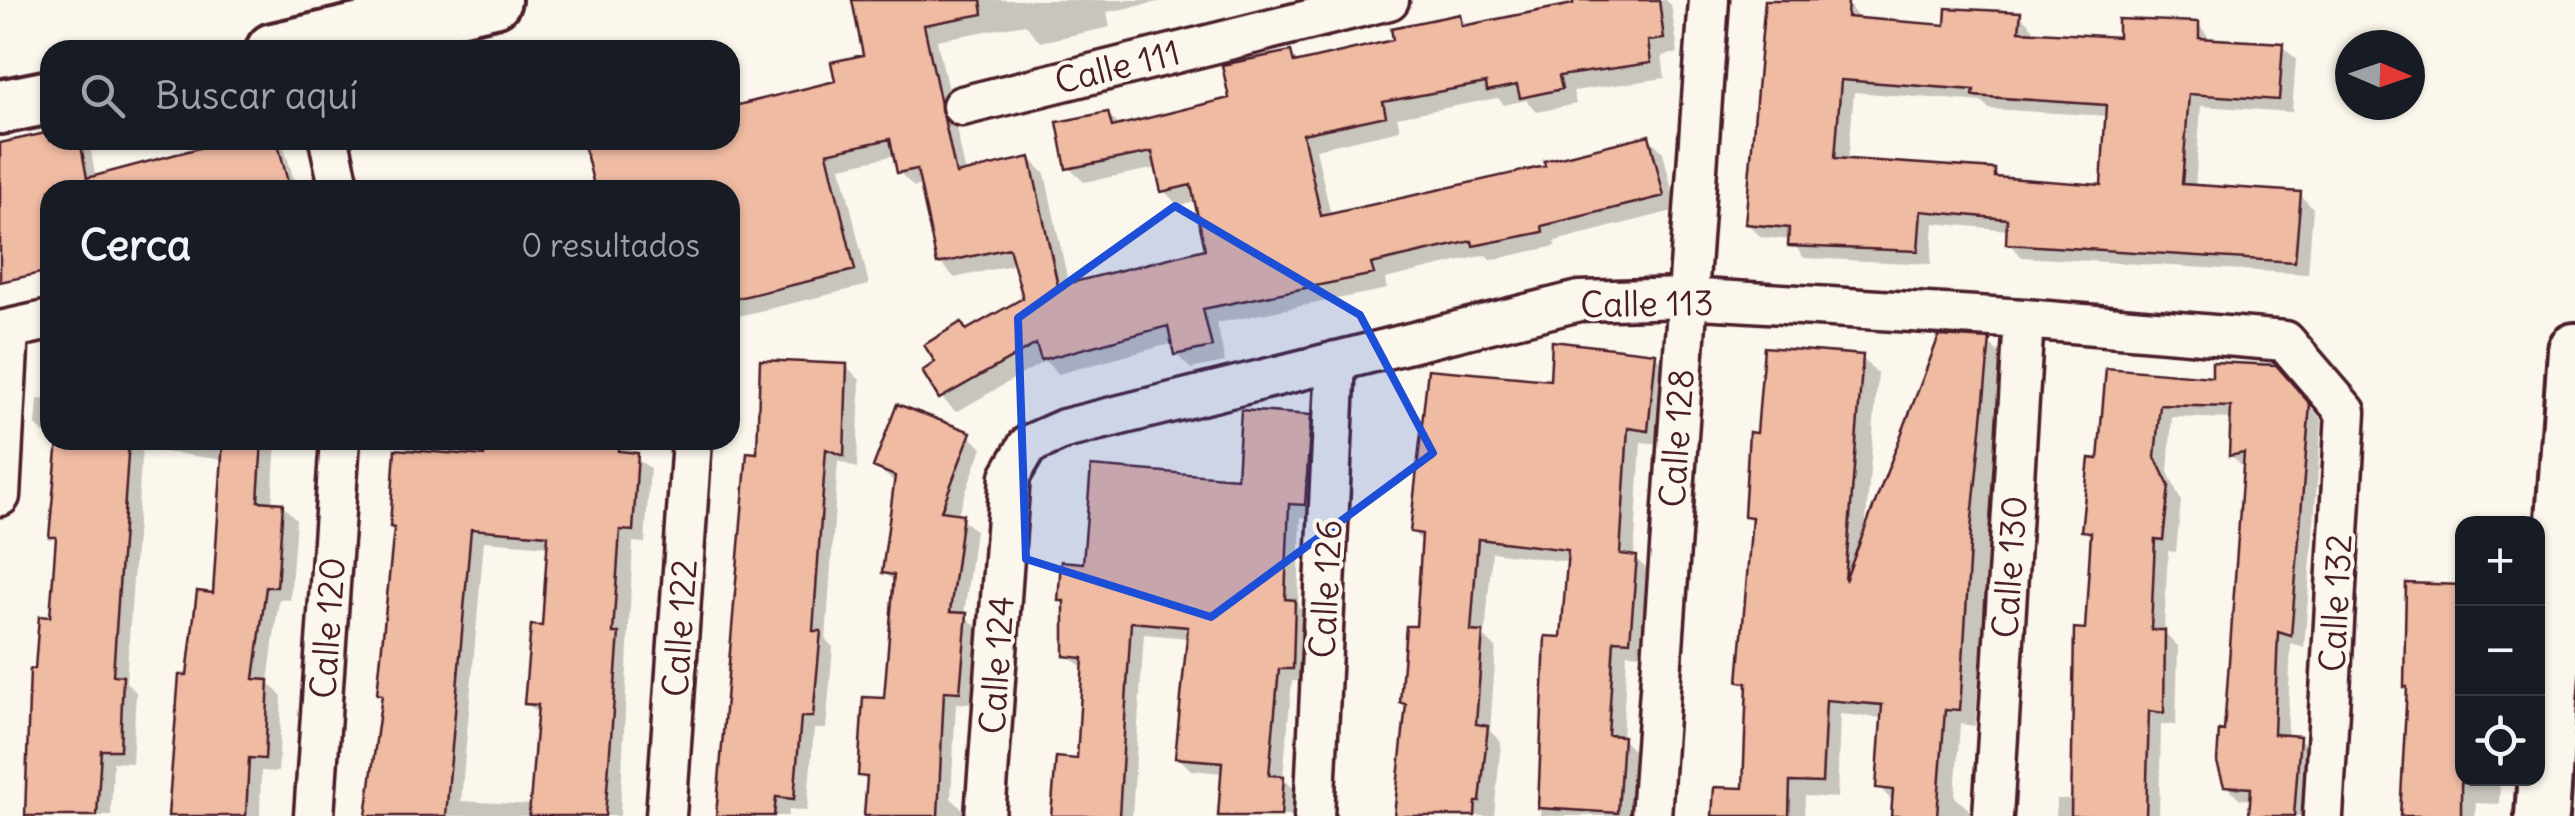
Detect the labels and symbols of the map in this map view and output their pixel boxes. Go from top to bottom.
street label: Calle 111 [1050,29,1184,103]
north arrow [2335,30,2425,120]
street label: Calle 113 [1580,280,1714,326]
street label: Calle 128 [1649,367,1703,509]
street label: Calle 130 [1982,494,2036,640]
street label: Calle 126 [1299,518,1351,660]
street label: Calle 132 [2309,533,2361,673]
street label: Calle 120 [300,556,354,700]
street label: Calle 122 [652,558,706,698]
street label: Calle 124 [969,594,1023,736]

